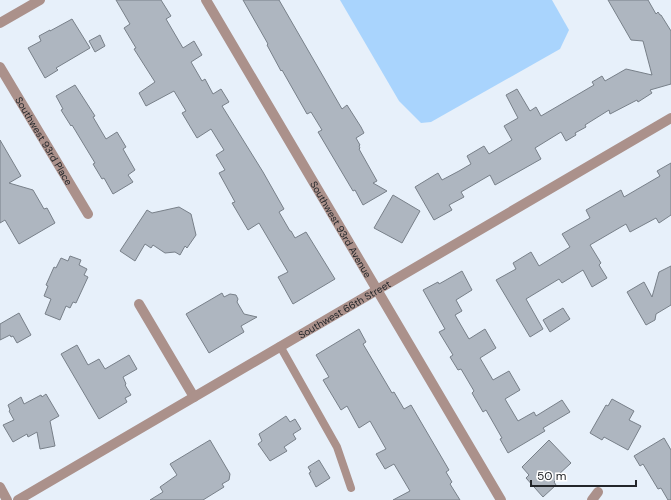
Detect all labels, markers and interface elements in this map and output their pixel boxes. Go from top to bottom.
street label: Southwest 93rd Place [13,94,76,188]
street label: Southwest 93rd Avenue [308,178,375,280]
street label: Southwest 66th Street [296,277,393,341]
scale bar [531,462,636,488]
text: 50 m [537,468,566,484]

